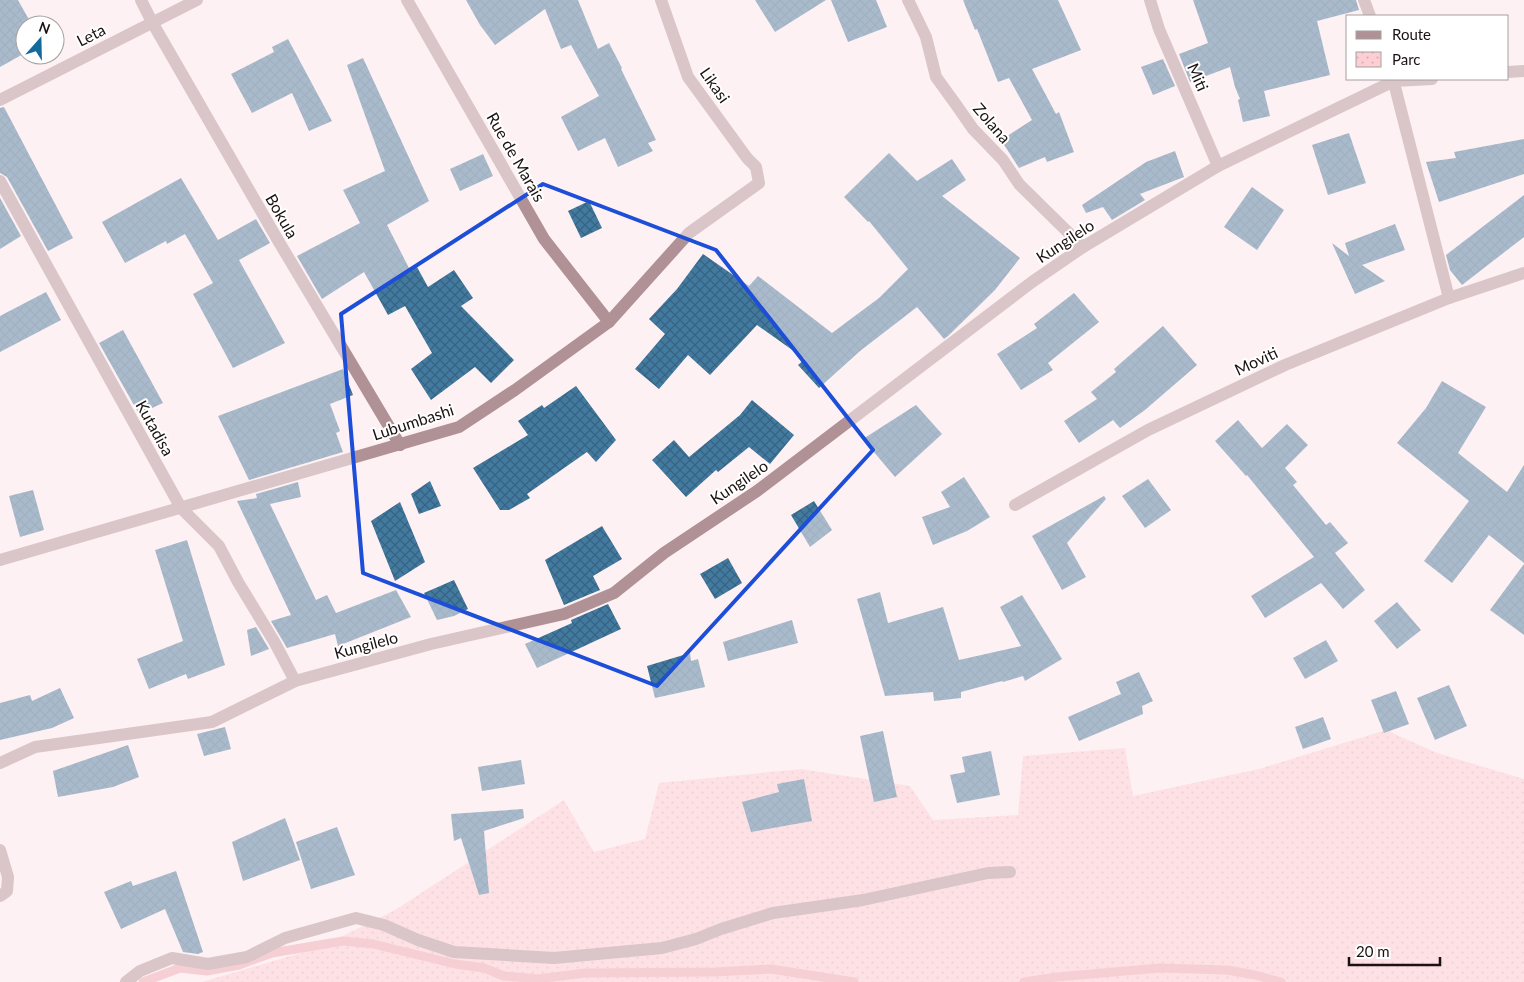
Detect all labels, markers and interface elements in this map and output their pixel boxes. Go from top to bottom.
north arrow [15,15,65,65]
legend [1346,15,1509,80]
text: N [37,17,53,37]
street label: Leta [73,19,108,50]
text: Route [1392,25,1431,43]
text: Parc [1392,50,1421,68]
street label: Miti [1184,60,1213,94]
street label: Likasi [696,63,734,106]
street label: Zolana [970,99,1015,147]
street label: Rue de Marais [483,109,550,205]
street label: Bokula [262,190,303,241]
street label: Kungilelo [1032,215,1097,266]
street label: Moviti [1231,342,1280,379]
street label: Kutadisa [132,397,178,459]
street label: Lubumbashi [370,399,456,444]
street label: Kungilelo [706,455,771,508]
street label: Kungilelo [332,627,400,662]
scale bar [1349,934,1440,966]
text: 20 m [1356,942,1390,960]

